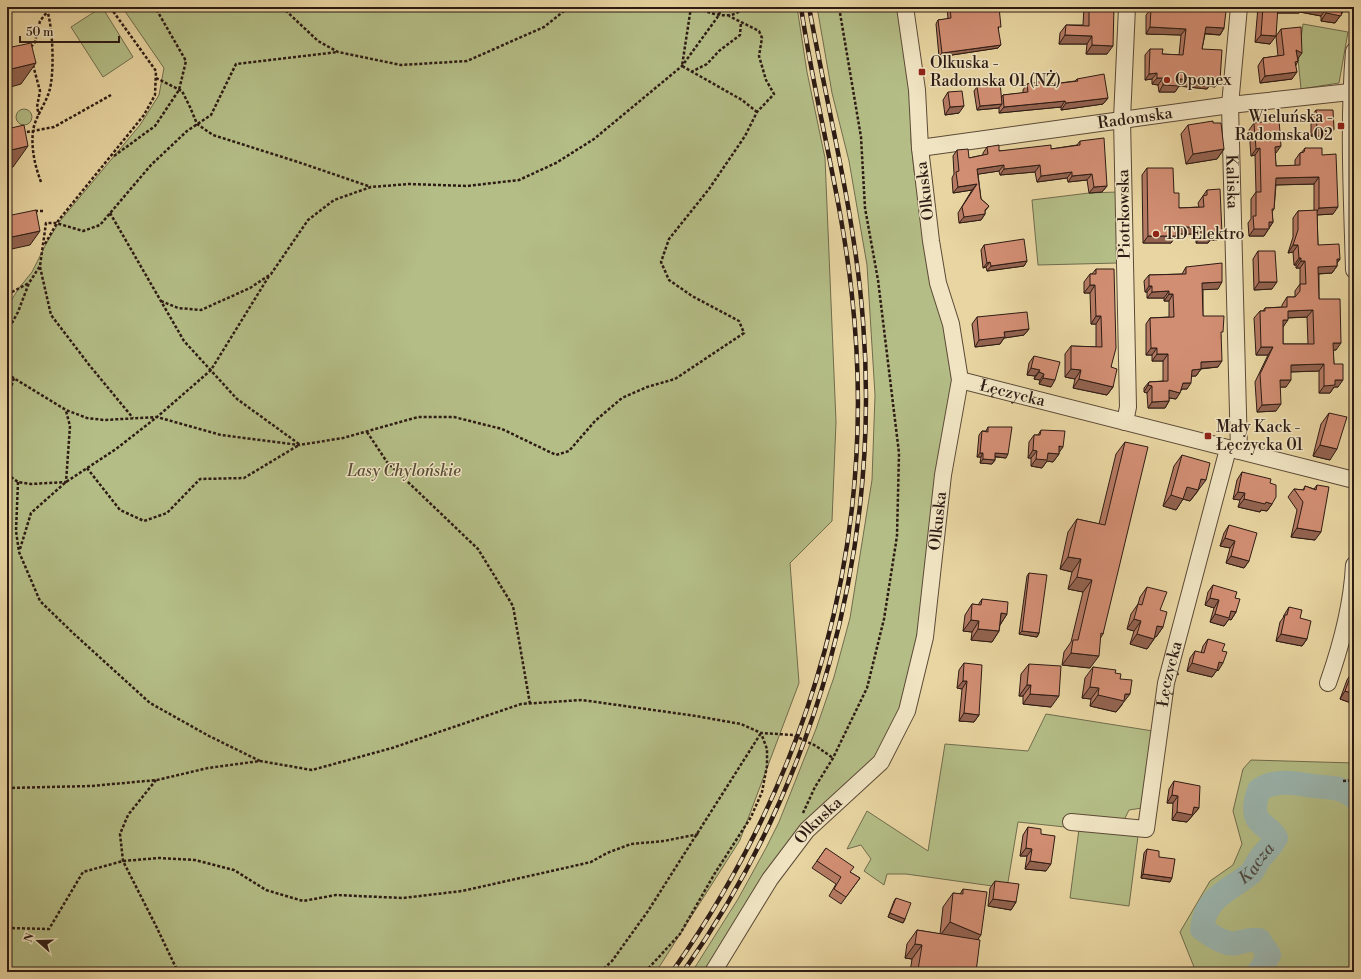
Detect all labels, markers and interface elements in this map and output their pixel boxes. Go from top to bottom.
scale bar [20,18,119,44]
text: 50 m [26,25,54,40]
place label: Olkuska - Radomska 01 (NŻ) [930,53,1061,91]
marker: Olkuska - Radomska 01 (NŻ) [917,67,927,77]
place label: Oponex [1175,70,1232,90]
marker: Oponex [1162,75,1172,85]
street label: Radomska [1096,103,1175,133]
place label: Wieluńska - Radomska 02 [1235,107,1333,145]
marker: Wieluńska - Radomska 02 [1336,121,1346,131]
street label: Kaliska [1221,154,1243,210]
street label: Olkuska [911,160,939,222]
street label: Piotrkowska [1113,168,1135,259]
place label: TD Elektro [1164,224,1245,244]
marker: TD Elektro [1151,229,1161,239]
street label: Łęczycka [977,375,1048,411]
place label: Mały Kack - Łęczycka 01 [1216,417,1303,455]
marker: Mały Kack - Łęczycka 01 [1203,431,1213,441]
park label: Lasy Chylońskie [346,461,461,481]
street label: Olkuska [925,490,951,552]
street label: Łęczycka [1153,638,1187,708]
street label: Olkuska [790,792,847,848]
water label: Kacza [1234,838,1280,890]
north arrow [18,921,58,961]
text: N [21,931,38,944]

